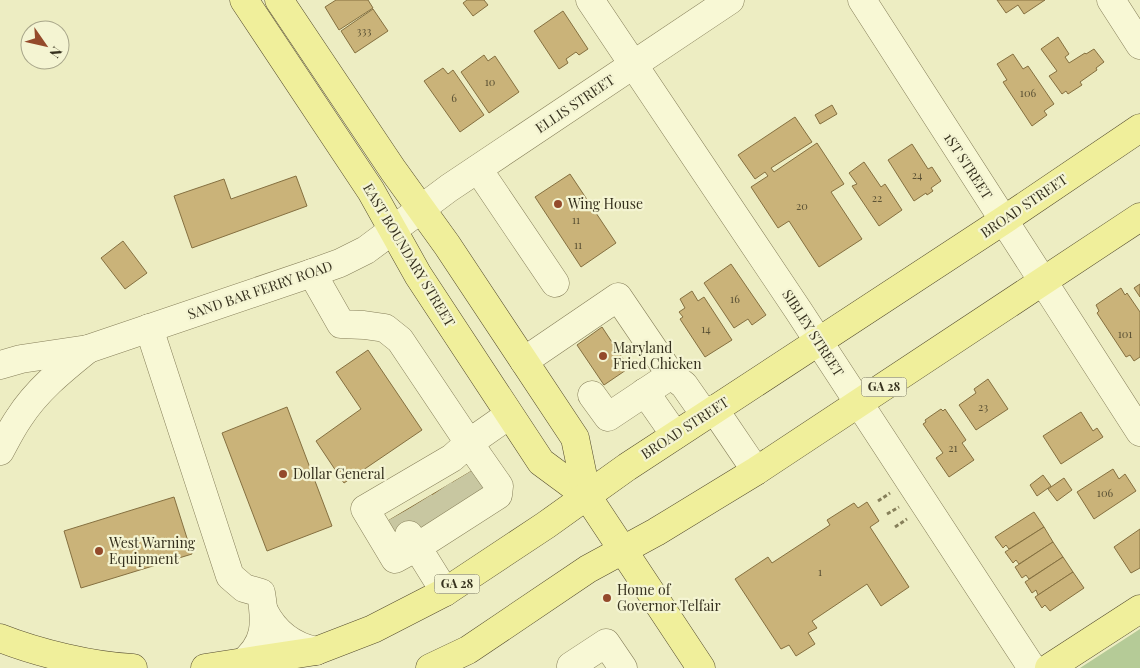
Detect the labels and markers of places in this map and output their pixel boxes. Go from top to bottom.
place label: Wing House [567,194,643,213]
marker: Wing House [552,198,564,210]
place label: Maryland Fried Chicken [613,338,702,373]
marker: Maryland Fried Chicken [597,350,609,362]
place label: Dollar General [293,464,385,483]
marker: Dollar General [277,468,289,480]
place label: West Warning Equipment [108,533,196,568]
marker: West Warning Equipment [93,545,105,557]
place label: Home of Governor Telfair [617,580,721,615]
marker: Home of Governor Telfair [601,592,613,604]

